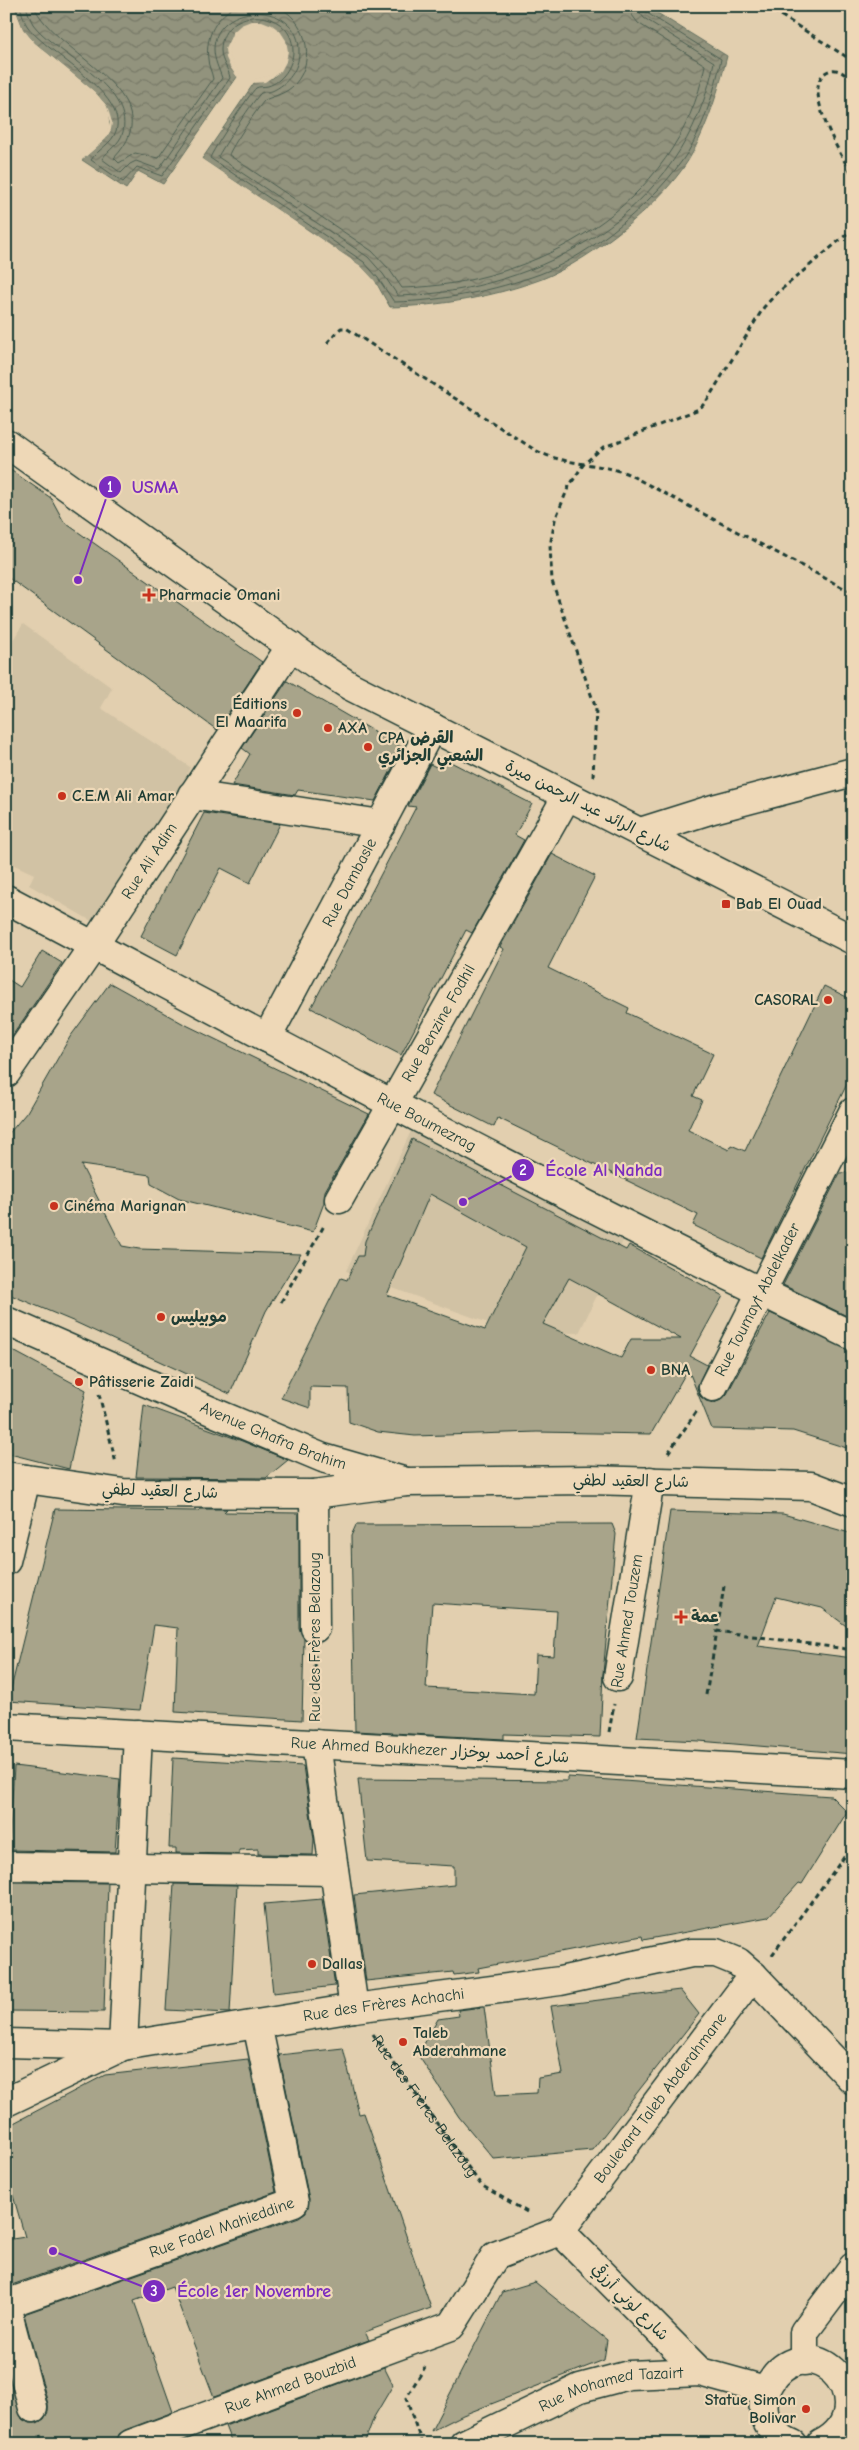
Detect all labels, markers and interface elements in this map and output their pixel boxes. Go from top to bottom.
callout: USMA [97,470,188,503]
text: USMA [132,477,178,498]
text: 1 [107,478,113,496]
place label: Pharmacie Omani [159,586,280,604]
marker: Pharmacie Omani [143,589,155,601]
place label: Éditions El Maarifa [216,694,287,731]
marker: Éditions El Maarifa [291,707,303,719]
place label: AXA [338,719,367,737]
marker: AXA [322,722,334,734]
place label: CPA القرض الشعبي الجزائري [378,729,483,770]
marker: CPA القرض الشعبي الجزائري [362,741,374,753]
street label: شارع الرائد عبد الرحمن ميرة [501,756,674,857]
place label: C.E.M Ali Amar [72,787,174,805]
marker: C.E.M Ali Amar [56,790,68,802]
street label: Rue Ali Adim [118,819,181,902]
street label: Rue Dambasle [319,835,380,930]
place label: Bab El Ouad [736,895,822,913]
marker: Bab El Ouad [720,898,732,910]
street label: Rue Benzine Fodhil [398,961,479,1085]
place label: CASORAL [754,991,818,1009]
marker: CASORAL [822,994,834,1006]
street label: Rue Boumezrag [374,1089,479,1155]
callout: École Al Nahda [510,1153,673,1186]
text: École Al Nahda [545,1159,663,1181]
text: 2 [519,1161,527,1179]
place label: Cinéma Marignan [64,1197,186,1215]
marker: Cinéma Marignan [48,1200,60,1212]
street label: Rue Toumayt Abdelkader [711,1219,804,1379]
place label: موبيليس [171,1308,227,1327]
marker: موبيليس [155,1311,167,1323]
place label: BNA [661,1361,690,1379]
marker: BNA [645,1364,657,1376]
place label: Pâtisserie Zaidi [89,1373,194,1391]
marker: Pâtisserie Zaidi [73,1376,85,1388]
street label: Avenue Ghafra Brahim [197,1398,348,1473]
street label: شارع العقيد لطفي [573,1471,689,1496]
street label: شارع العقيد لطفي [101,1480,218,1507]
street label: Rue des Frères Belazoug [306,1552,324,1722]
street label: Rue Ahmed Touzem [608,1553,646,1689]
place label: عمة [691,1608,719,1626]
marker: عمة [675,1611,687,1623]
street label: Rue Ahmed Boukhezer شارع أحمد بوخزار [290,1734,570,1768]
place label: Dallas [322,1955,363,1973]
marker: Dallas [306,1958,318,1970]
street label: Rue des Frères Achachi [302,1985,465,2025]
street label: Boulevard Taleb Abderahmane [590,2009,730,2187]
place label: Taleb Abderahmane [413,2024,507,2060]
street label: Rue des Frères Belazoug [368,2032,482,2181]
marker: Taleb Abderahmane [397,2036,409,2048]
street label: Rue Fadel Mahieddine [147,2194,297,2261]
street label: شارع لوني أرزقي [584,2258,674,2348]
callout: École 1er Novembre [142,2274,341,2307]
text: École 1er Novembre [177,2280,331,2302]
text: 3 [150,2282,158,2300]
street label: Rue Ahmed Bouzbid [222,2353,359,2418]
street label: Rue Mohamed Tazairt [536,2364,684,2415]
place label: Statue Simon Bolivar [705,2391,797,2427]
marker: Statue Simon Bolivar [800,2403,812,2415]

